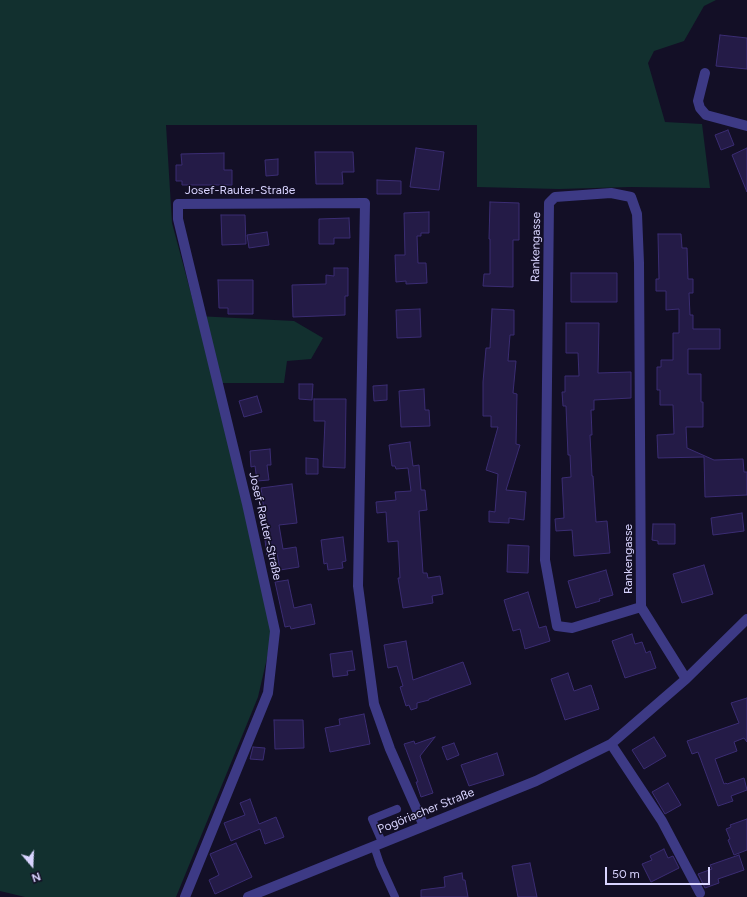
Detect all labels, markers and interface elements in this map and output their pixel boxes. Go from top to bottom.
street label: Josef-Rauter-Straße [185,183,295,197]
street label: Rankengasse [528,212,544,282]
street label: Josef-Rauter-Straße [246,471,284,581]
street label: Rankengasse [621,524,635,594]
street label: Pogöriacher Straße [376,785,476,837]
north arrow [12,845,52,885]
scale bar [607,859,712,885]
text: 50 m [612,867,640,881]
text: N [30,869,42,884]

